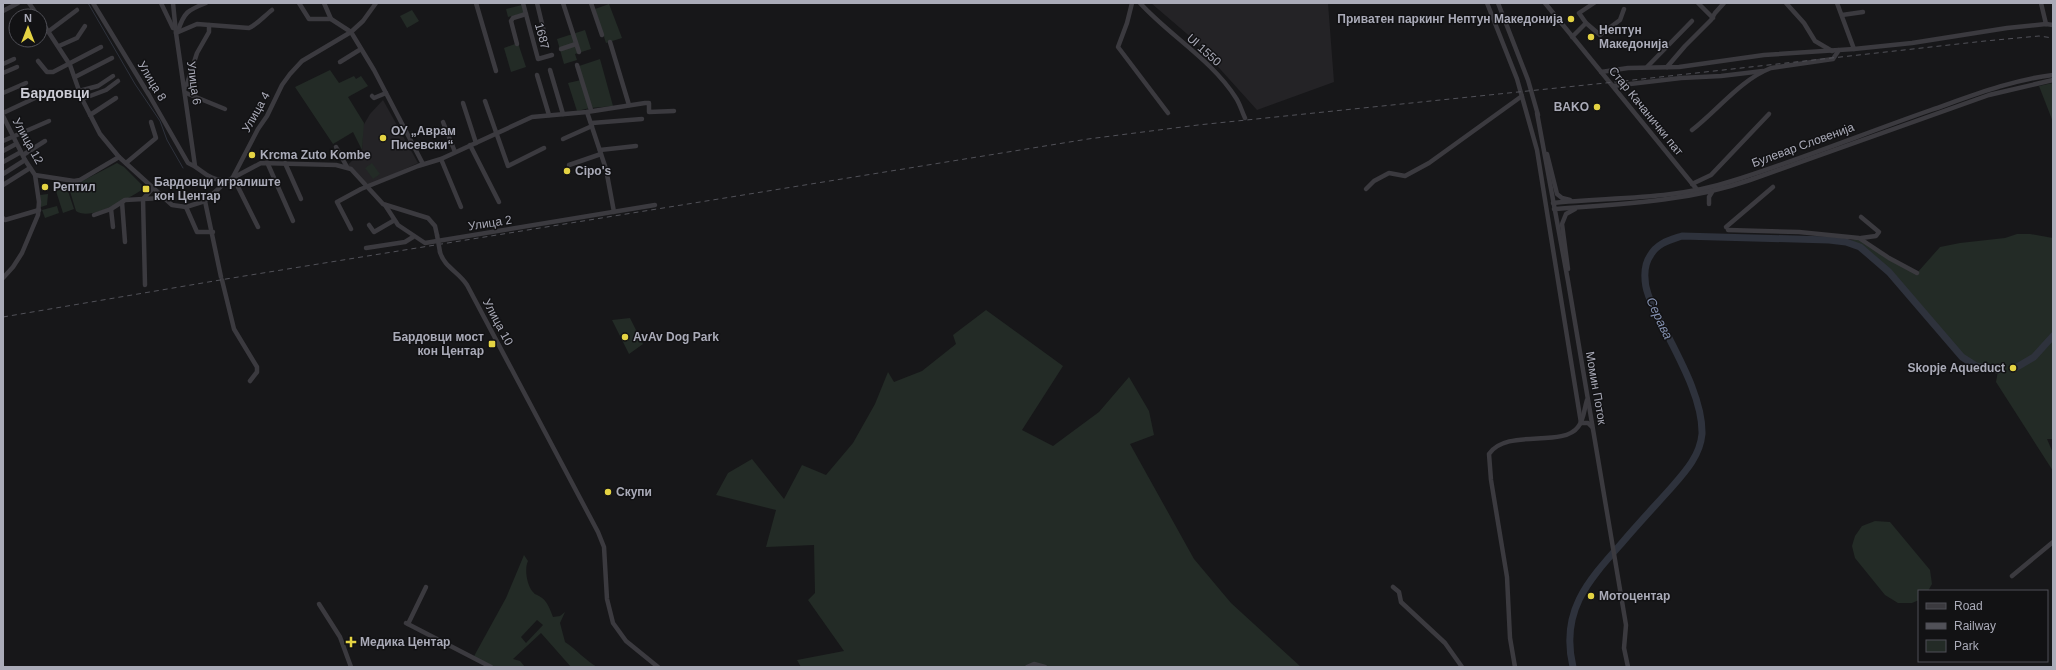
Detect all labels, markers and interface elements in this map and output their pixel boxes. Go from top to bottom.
north arrow [8,8,48,48]
text: N [24,12,32,24]
place label: Приватен паркинг Нептун Македонија [1337,12,1563,26]
marker: Приватен паркинг Нептун Македонија [1566,14,1576,24]
street label: 1687 [532,21,552,51]
place label: Нептун Македонија [1599,23,1668,51]
street label: Ul 1550 [1184,31,1224,69]
marker: Нептун Македонија [1586,32,1596,42]
street label: Улица 8 [135,58,170,104]
street label: Улица 6 [184,60,204,106]
street label: Стар Качанички пат [1606,64,1686,159]
district label: Бардовци [20,85,90,101]
street label: Улица 4 [239,89,273,135]
place label: BAKO [1554,100,1589,114]
marker: BAKO [1592,102,1602,112]
street label: Улица 12 [10,115,47,167]
street label: Булевар Словенија [1750,120,1856,170]
place label: ОУ „Аврам Писевски“ [391,124,456,152]
marker: ОУ „Аврам Писевски“ [378,133,388,143]
place label: Krcma Zuto Kombe [260,148,371,162]
marker: Krcma Zuto Kombe [247,150,257,160]
place label: Cipo's [575,164,612,178]
marker: Cipo's [562,166,572,176]
place label: Бардовци игралиште кон Центар [154,175,281,203]
place label: Рептил [53,180,96,194]
marker: Рептил [40,182,50,192]
marker: Бардовци игралиште кон Центар [141,184,151,194]
street label: Улица 2 [467,213,513,233]
water label: Серава [1643,295,1676,342]
street label: Улица 10 [480,296,516,348]
place label: Бардовци мост кон Центар [393,330,484,358]
place label: AvAv Dog Park [633,330,719,344]
marker: AvAv Dog Park [620,332,630,342]
marker: Бардовци мост кон Центар [487,339,497,349]
street label: Момин Поток [1583,350,1609,426]
place label: Skopje Aqueduct [1907,361,2005,375]
marker: Skopje Aqueduct [2008,363,2018,373]
place label: Скупи [616,485,652,499]
marker: Скупи [603,487,613,497]
place label: Мотоцентар [1599,589,1670,603]
legend [1918,590,2048,662]
marker: Мотоцентар [1586,591,1596,601]
text: Road [1954,599,1983,613]
text: Railway [1954,619,1996,633]
place label: Медика Центар [360,635,450,649]
marker: Медика Центар [345,636,357,648]
text: Park [1954,639,1980,653]

